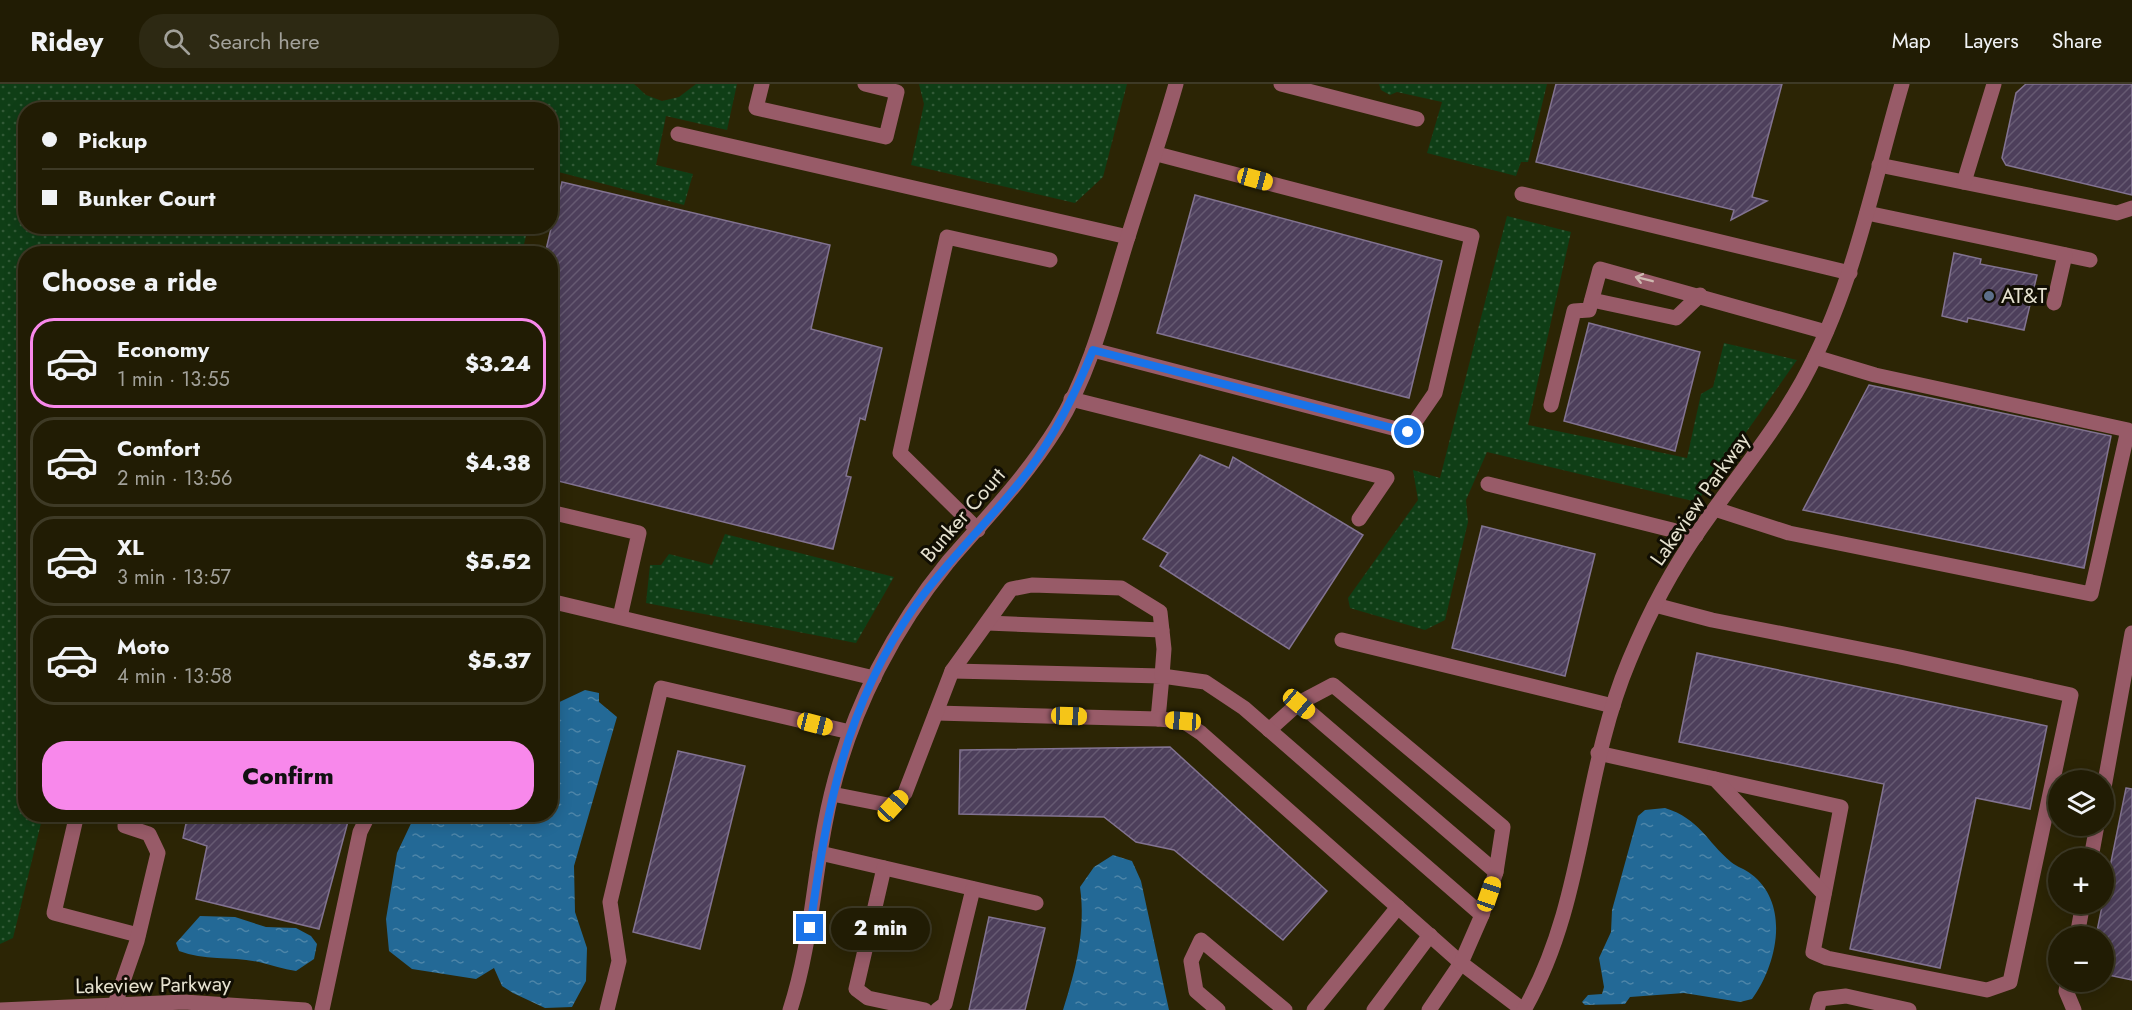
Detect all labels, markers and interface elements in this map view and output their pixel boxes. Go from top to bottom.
search box [139,14,559,68]
text: Ridey [30,21,103,62]
icon: search [160,25,193,58]
text: Search here [208,25,320,57]
text: Map [1892,26,1931,56]
text: Layers [1964,26,2019,56]
text: Share [2052,26,2102,56]
text: Pickup [78,124,147,156]
car [1235,166,1275,192]
text: Bunker Court [78,182,216,214]
text: Choose a ride [42,262,217,301]
one-way arrow [1635,273,1654,285]
place label: AT&T [2001,281,2047,311]
marker: AT&T [1982,289,1996,303]
text: Economy [117,333,209,365]
icon: car [45,336,99,390]
text: $3.24 [465,347,531,379]
text: 1 min · 13:55 [117,365,230,394]
route start [1394,418,1421,445]
street label: Lakeview Parkway [1643,426,1757,572]
text: Comfort [117,432,200,464]
icon: car [45,435,99,489]
text: $4.38 [465,446,531,478]
street label: Bunker Court [914,461,1012,569]
text: 2 min · 13:56 [117,464,232,493]
text: XL [117,531,144,563]
icon: car [45,534,99,588]
text: $5.52 [465,545,531,577]
text: 3 min · 13:57 [117,563,231,592]
text: Moto [117,630,170,662]
icon: car [45,633,99,687]
text: $5.37 [468,644,531,676]
text: 4 min · 13:58 [117,662,232,691]
car [1279,686,1319,722]
car [1051,706,1087,726]
car [795,711,835,737]
car [1164,711,1202,731]
button: Confirm [42,741,534,810]
map controls [2048,770,2114,992]
button: layers [2048,770,2114,836]
car [874,787,912,825]
button: + [2048,848,2114,914]
car [1475,874,1503,914]
callout: 2 min [831,907,930,949]
route end [796,914,823,941]
text: 2 min [854,914,907,943]
button: − [2048,926,2114,992]
street label: Lakeview Parkway [75,969,232,1001]

